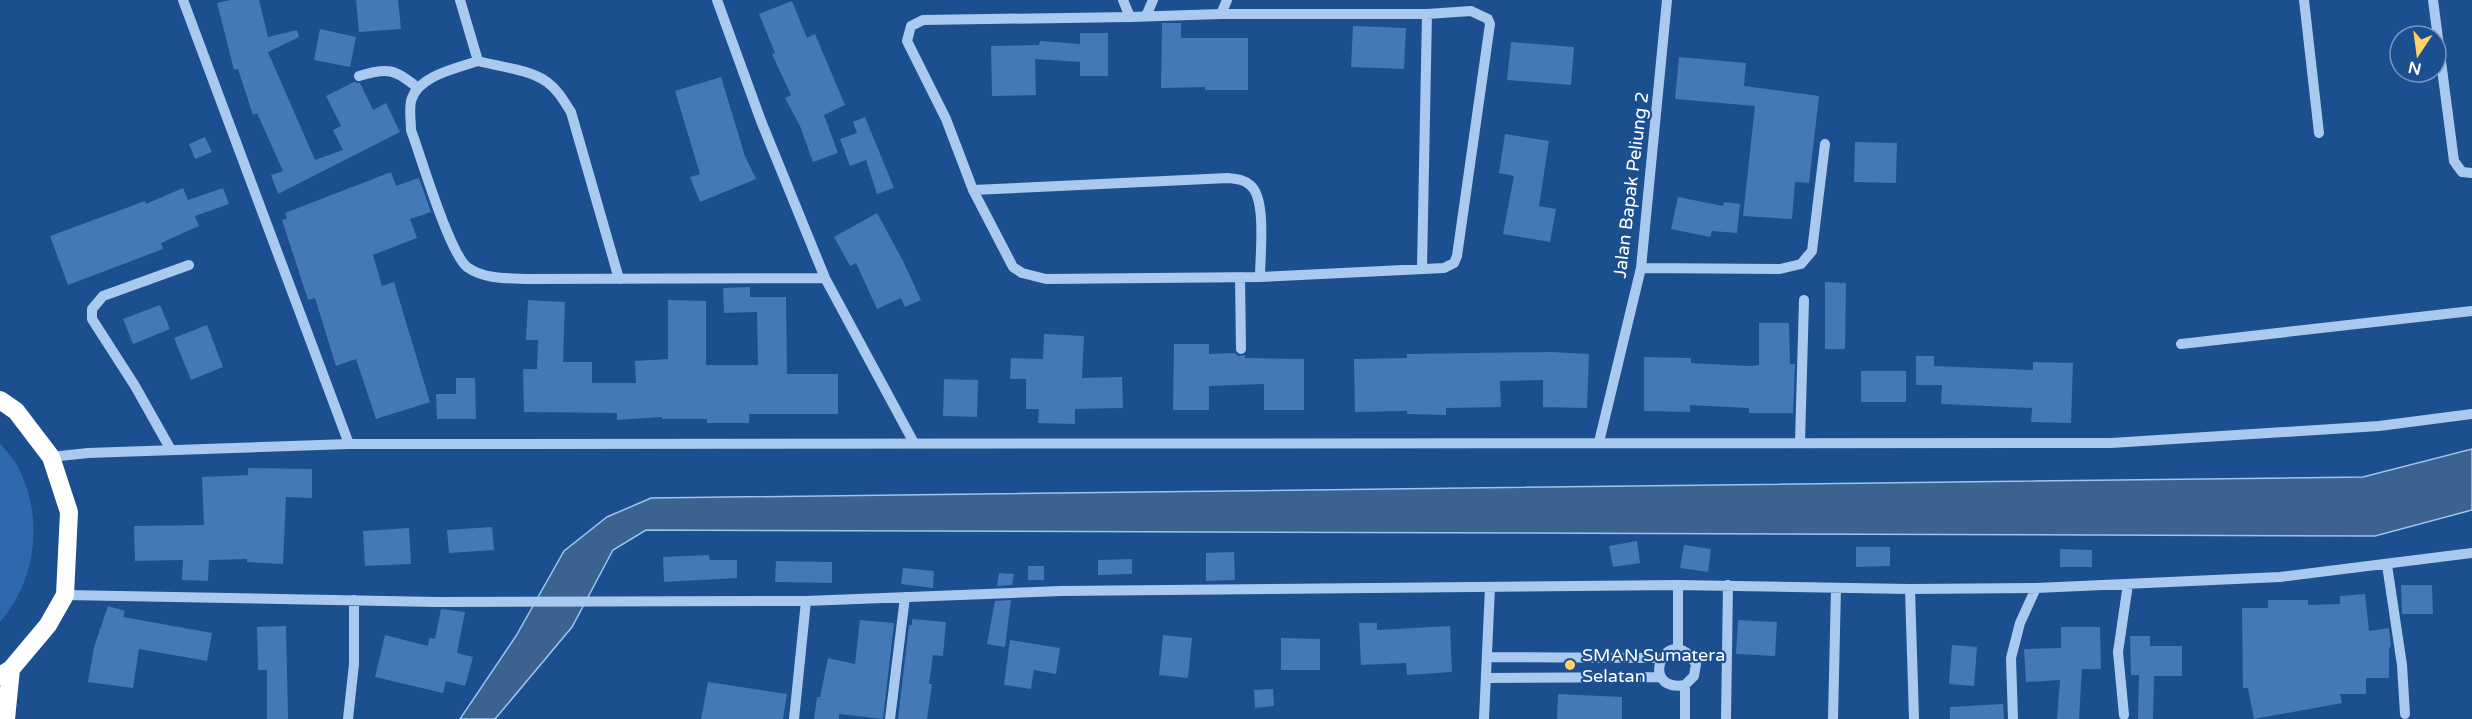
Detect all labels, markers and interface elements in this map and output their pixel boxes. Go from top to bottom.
north arrow [2388,24,2448,84]
text: N [2406,56,2423,79]
street label: Jalan Bapak Peliung 2 [1609,91,1653,279]
place label: SMAN Sumatera Selatan [1582,644,1725,687]
marker: SMAN Sumatera Selatan [1563,658,1577,672]

